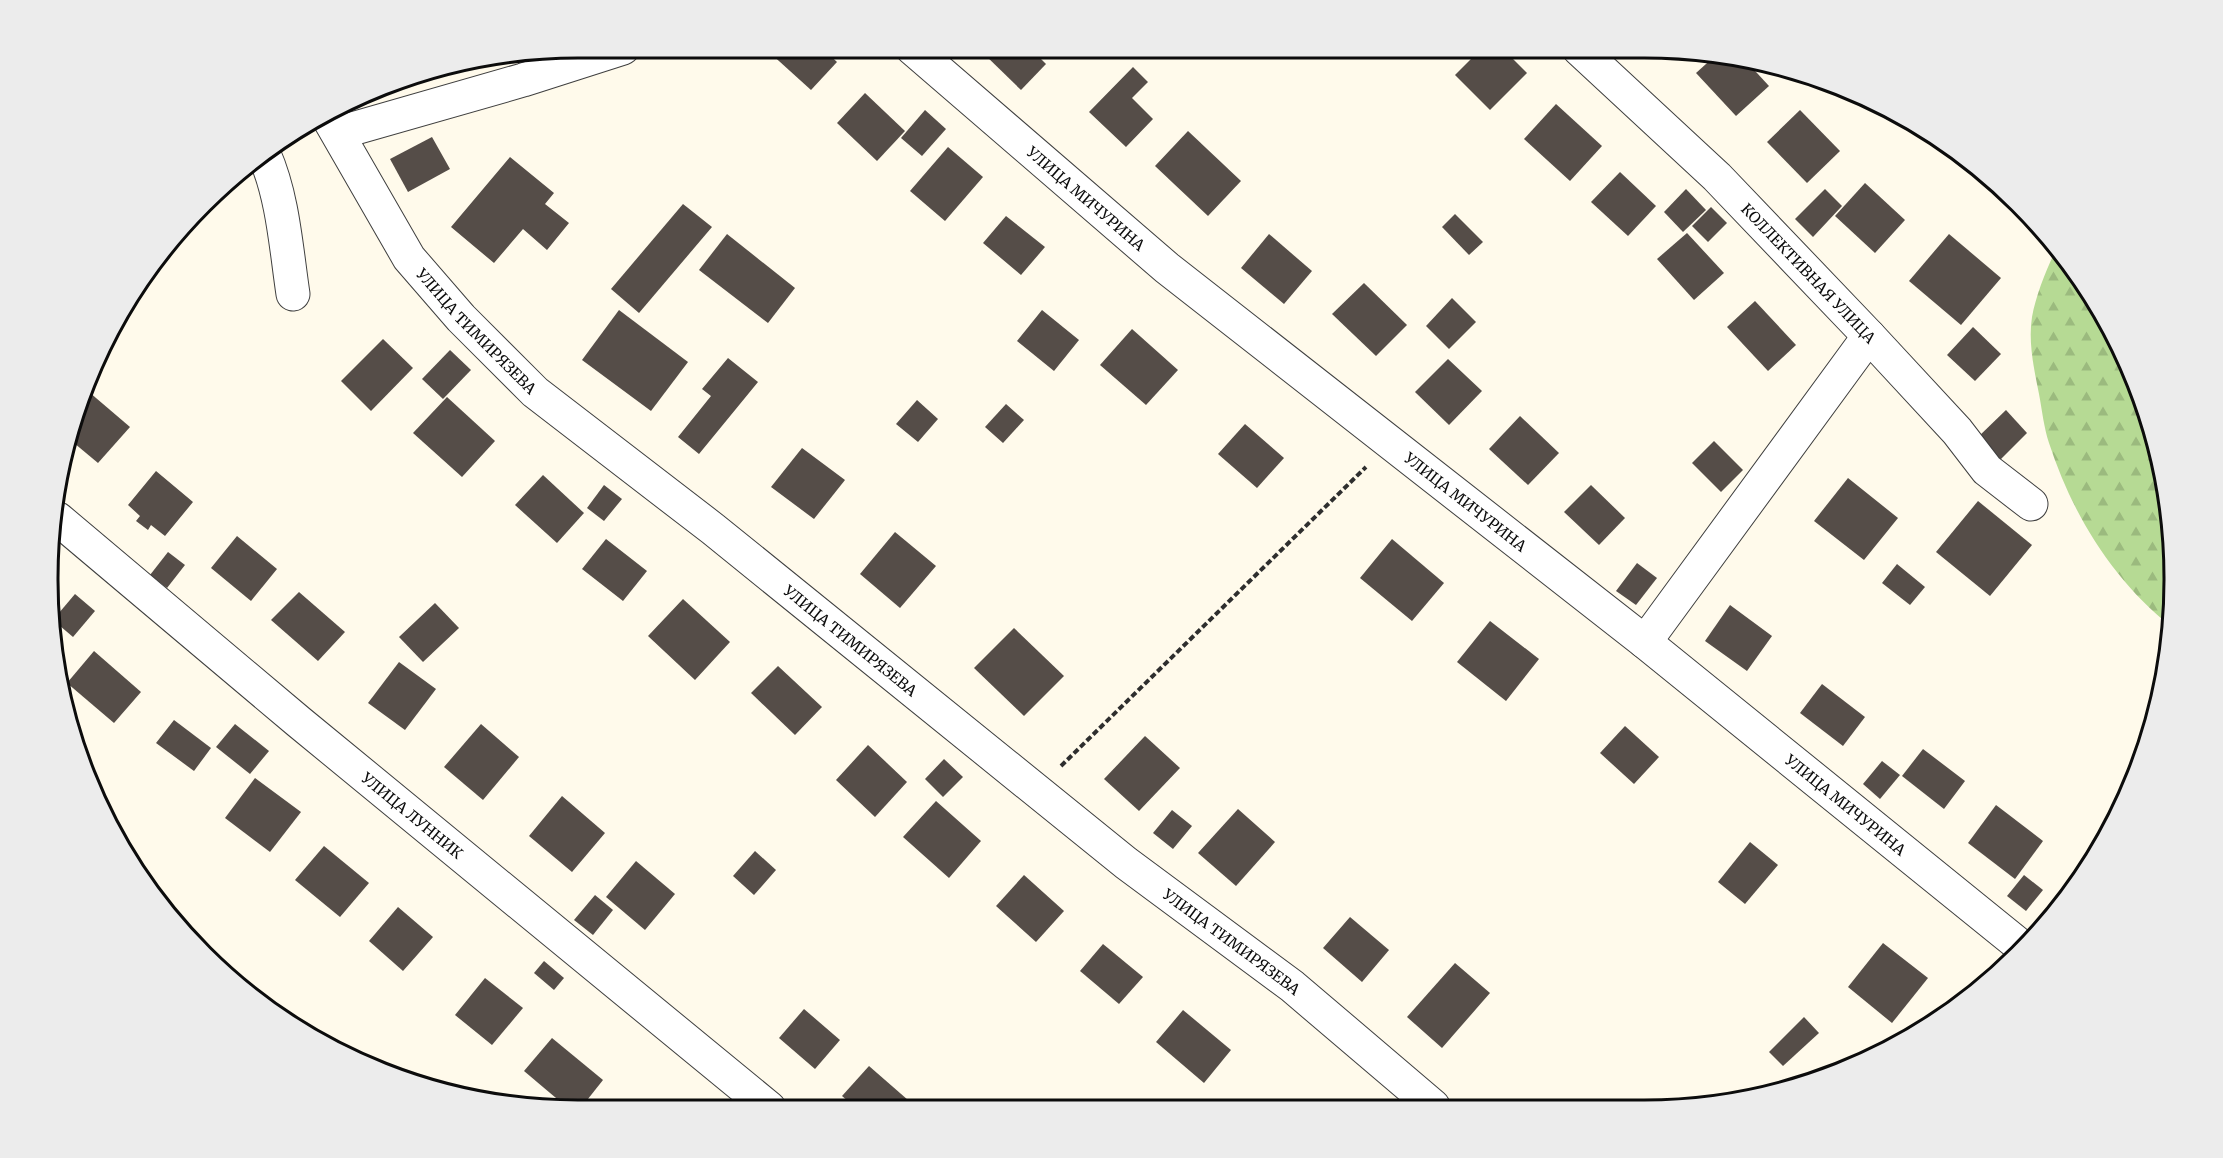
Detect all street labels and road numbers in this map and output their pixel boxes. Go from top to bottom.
street label: УЛИЦА МИЧУРИНА [1022,141,1149,255]
street label: КОЛЛЕКТИВНАЯ УЛИЦА [1737,199,1880,347]
street label: УЛИЦА ТИМИРЯЗЕВА [412,264,541,398]
street label: УЛИЦА МИЧУРИНА [1400,447,1531,556]
street label: УЛИЦА ТИМИРЯЗЕВА [779,580,922,700]
street label: УЛИЦА МИЧУРИНА [1781,749,1910,859]
street label: УЛИЦА ЛУННИК [357,767,467,863]
street label: УЛИЦА ТИМИРЯЗЕВА [1159,884,1305,999]

